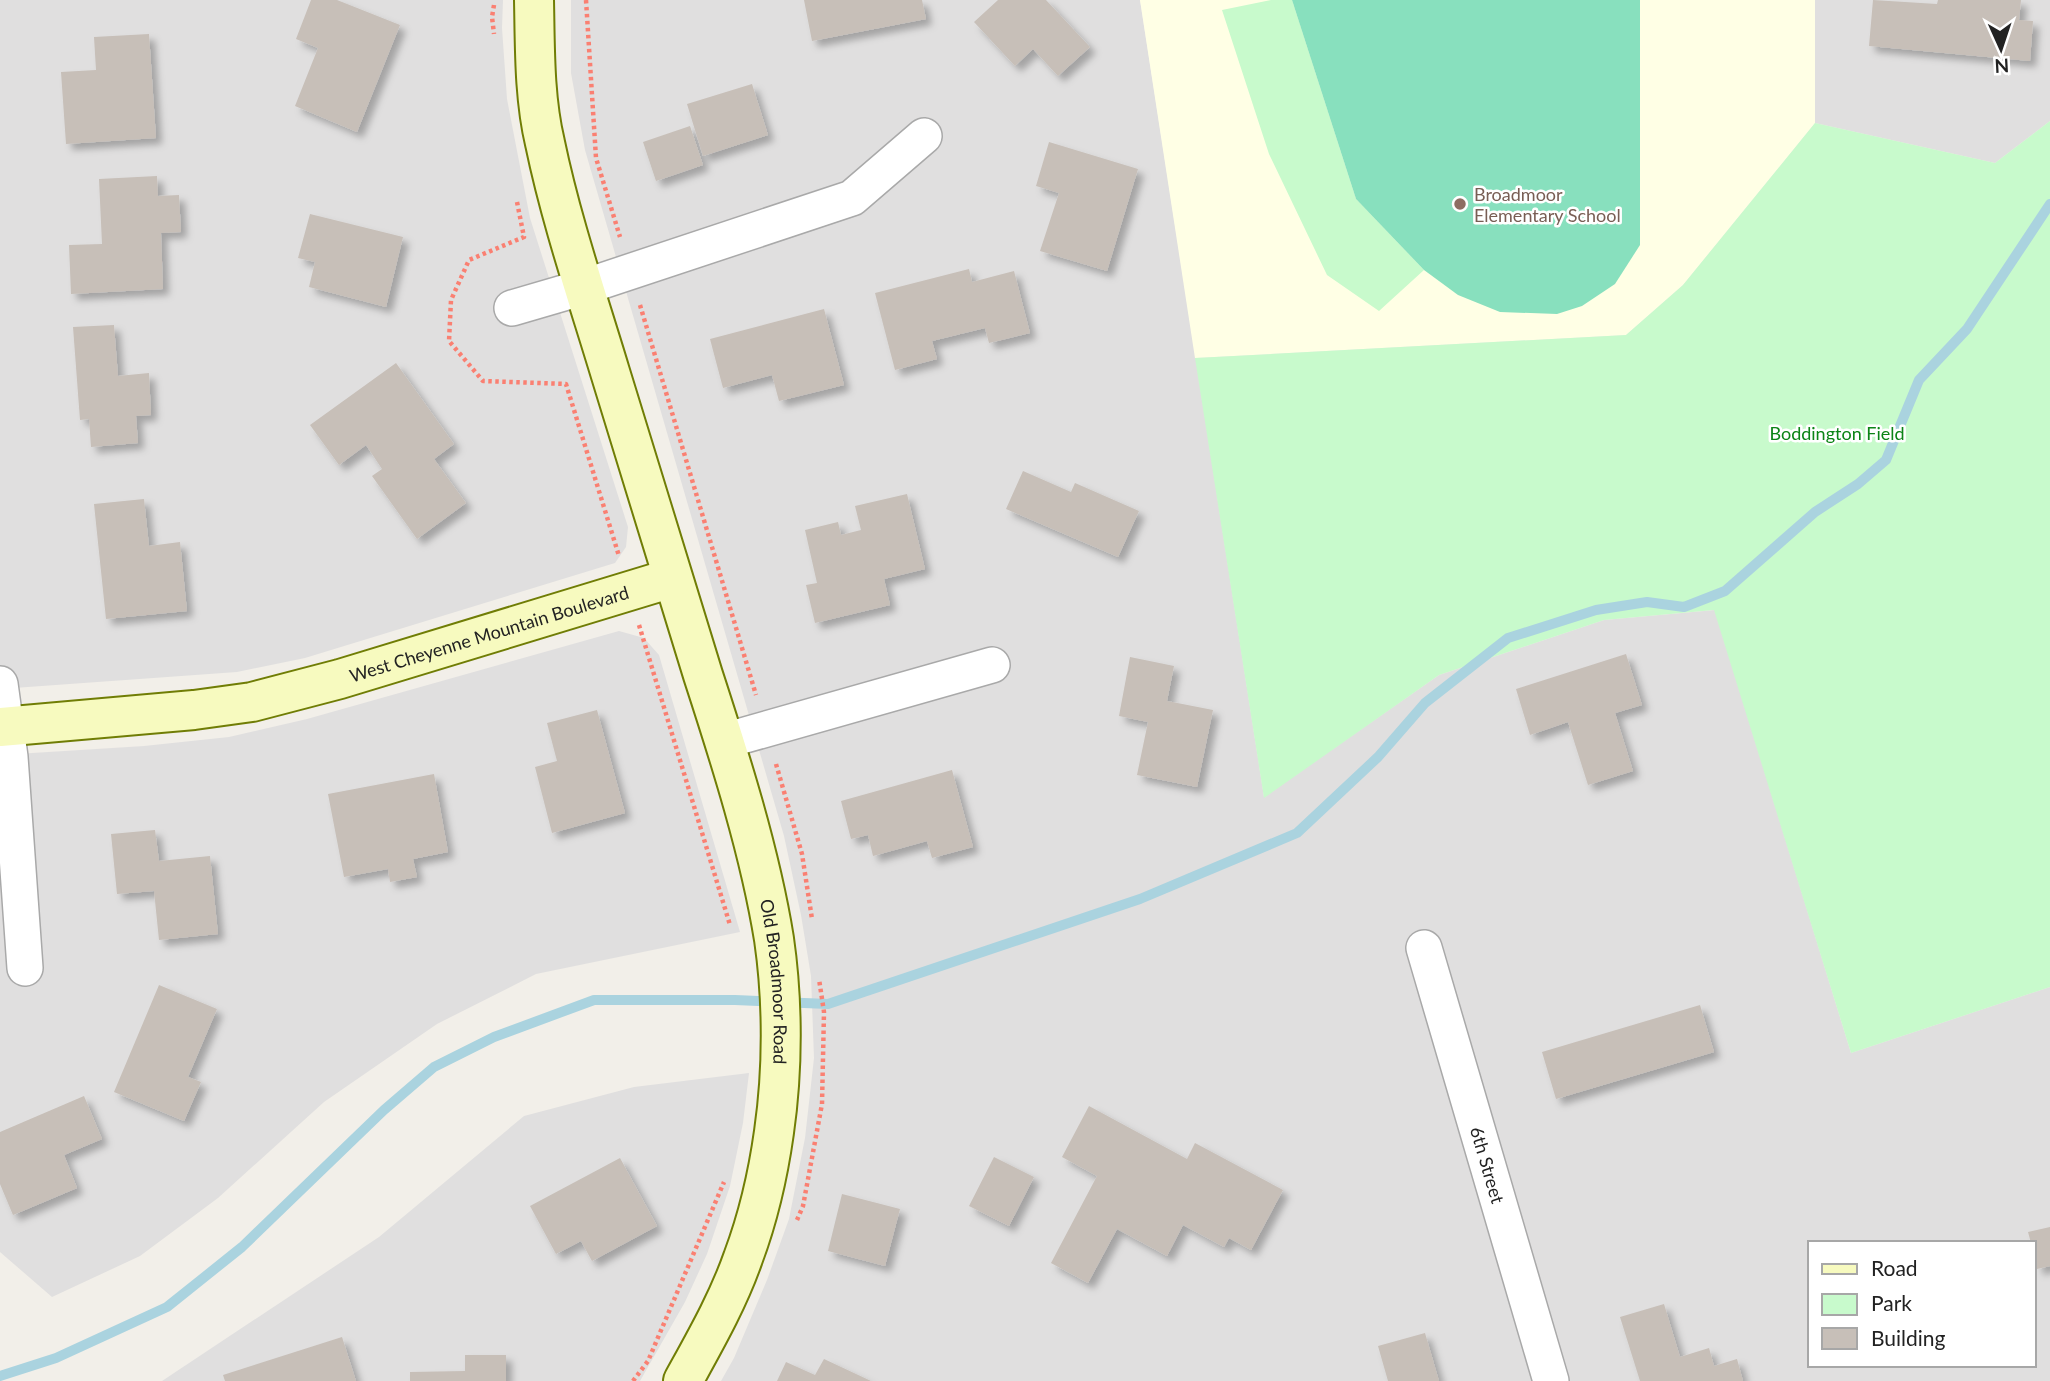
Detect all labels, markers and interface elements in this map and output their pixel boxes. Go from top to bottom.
north arrow [1966,14,2036,84]
text: N [1994,55,2010,78]
place label: Broadmoor Elementary School [1474,183,1621,226]
marker: Broadmoor Elementary School [1452,196,1468,212]
park label: Boddington Field [1769,422,1905,444]
street label: West Cheyenne Mountain Boulevard [347,581,631,687]
street label: Old Broadmoor Road [756,897,792,1065]
street label: 6th Street [1466,1124,1509,1206]
legend [1808,1241,2036,1367]
text: Road [1871,1255,1918,1280]
text: Park [1871,1290,1912,1315]
text: Building [1871,1325,1946,1350]

